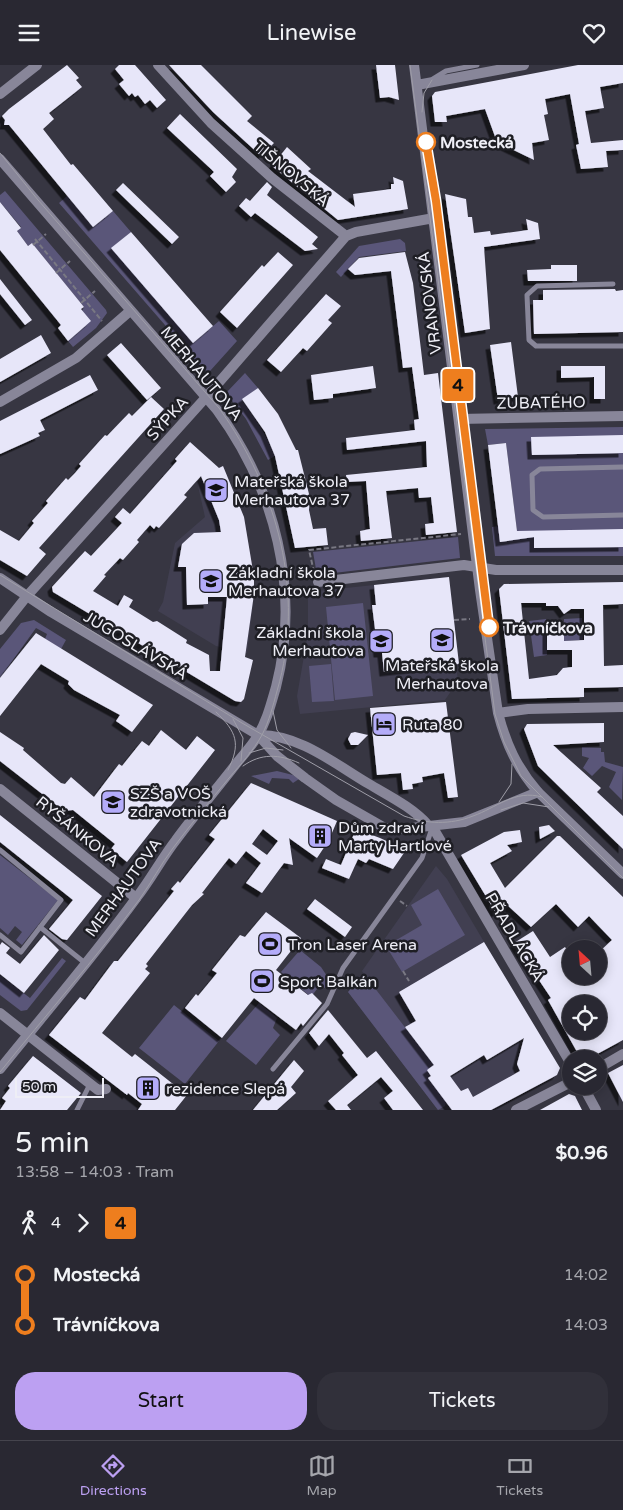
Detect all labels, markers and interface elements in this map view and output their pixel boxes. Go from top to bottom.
icon: menu [15,19,43,47]
icon: heart [580,19,608,47]
text: Linewise [267,20,356,46]
marker: Mostecká [416,132,436,152]
place label: Mostecká [440,133,514,153]
street label: TIŠNOVSKÁ [249,136,333,211]
street label: VRANOVSKÁ [414,250,446,355]
street label: MERHAUTOVA [156,322,247,425]
line badge: 4 [442,369,474,401]
text: 4 [452,374,464,396]
street label: SÝPKA [143,392,193,445]
street label: ZUBATÉHO [496,392,586,414]
place label: Mateřská škola Merhautova 37 [234,472,350,510]
school or university icon: Mateřská škola Merhautova 37 [203,477,229,503]
place label: Základní škola Merhautova 37 [228,563,344,601]
school or university icon: Základní škola Merhautova 37 [198,568,224,594]
street label: JUGOSLÁVSKÁ [80,607,191,685]
marker: Trávníčkova [479,617,499,637]
place label: Trávníčkova [502,618,593,638]
place label: Základní škola Merhautova [256,623,364,661]
school or university icon: Mateřská škola Merhautova [429,627,455,653]
school or university icon: Základní škola Merhautova [368,628,394,654]
place label: Mateřská škola Merhautova [385,656,499,694]
hotel icon: Ruta 80 [371,711,397,737]
place label: Ruta 80 [402,715,463,735]
place label: SZŠ a VOŠ zdravotnická [130,784,227,822]
school or university icon: SZŠ a VOŠ zdravotnická [100,789,126,815]
street label: RYŠÁNKOVA [32,792,123,872]
place label: Dům zdraví Marty Hartlové [338,818,452,856]
building icon: Dům zdraví Marty Hartlové [307,823,333,849]
street label: MERHAUTOVA [81,834,166,941]
street label: PŘADLÁCKÁ [480,889,548,986]
sports icon: Tron Laser Arena [257,931,283,957]
place label: Tron Laser Arena [288,935,417,955]
north arrow [562,940,608,985]
map controls [562,940,607,1095]
sports icon: Sport Balkán [249,968,275,994]
place label: Sport Balkán [280,972,377,992]
button: locate [562,995,607,1040]
button: layers [562,1050,607,1095]
scale bar [15,1075,104,1098]
building icon: rezidence Slepá [135,1075,161,1101]
text: 50 m [22,1078,56,1095]
place label: rezidence Slepá [166,1079,285,1099]
text: 5 min [15,1126,90,1160]
text: $0.96 [556,1142,608,1164]
text: 13:58 – 14:03 · Tram [15,1162,174,1182]
icon: walk [15,1209,43,1237]
icon: forward [69,1209,97,1237]
text: 4 [115,1212,126,1234]
text: 4 [51,1213,61,1233]
text: Mostecká [53,1264,141,1286]
text: 14:02 [564,1265,608,1285]
text: Trávníčkova [53,1314,160,1336]
text: 14:03 [564,1315,608,1335]
button: Start [15,1372,307,1430]
button: Tickets [317,1372,608,1430]
tab: Directions [80,1452,147,1499]
tab: Map [306,1452,337,1499]
tab: Tickets [496,1452,543,1499]

